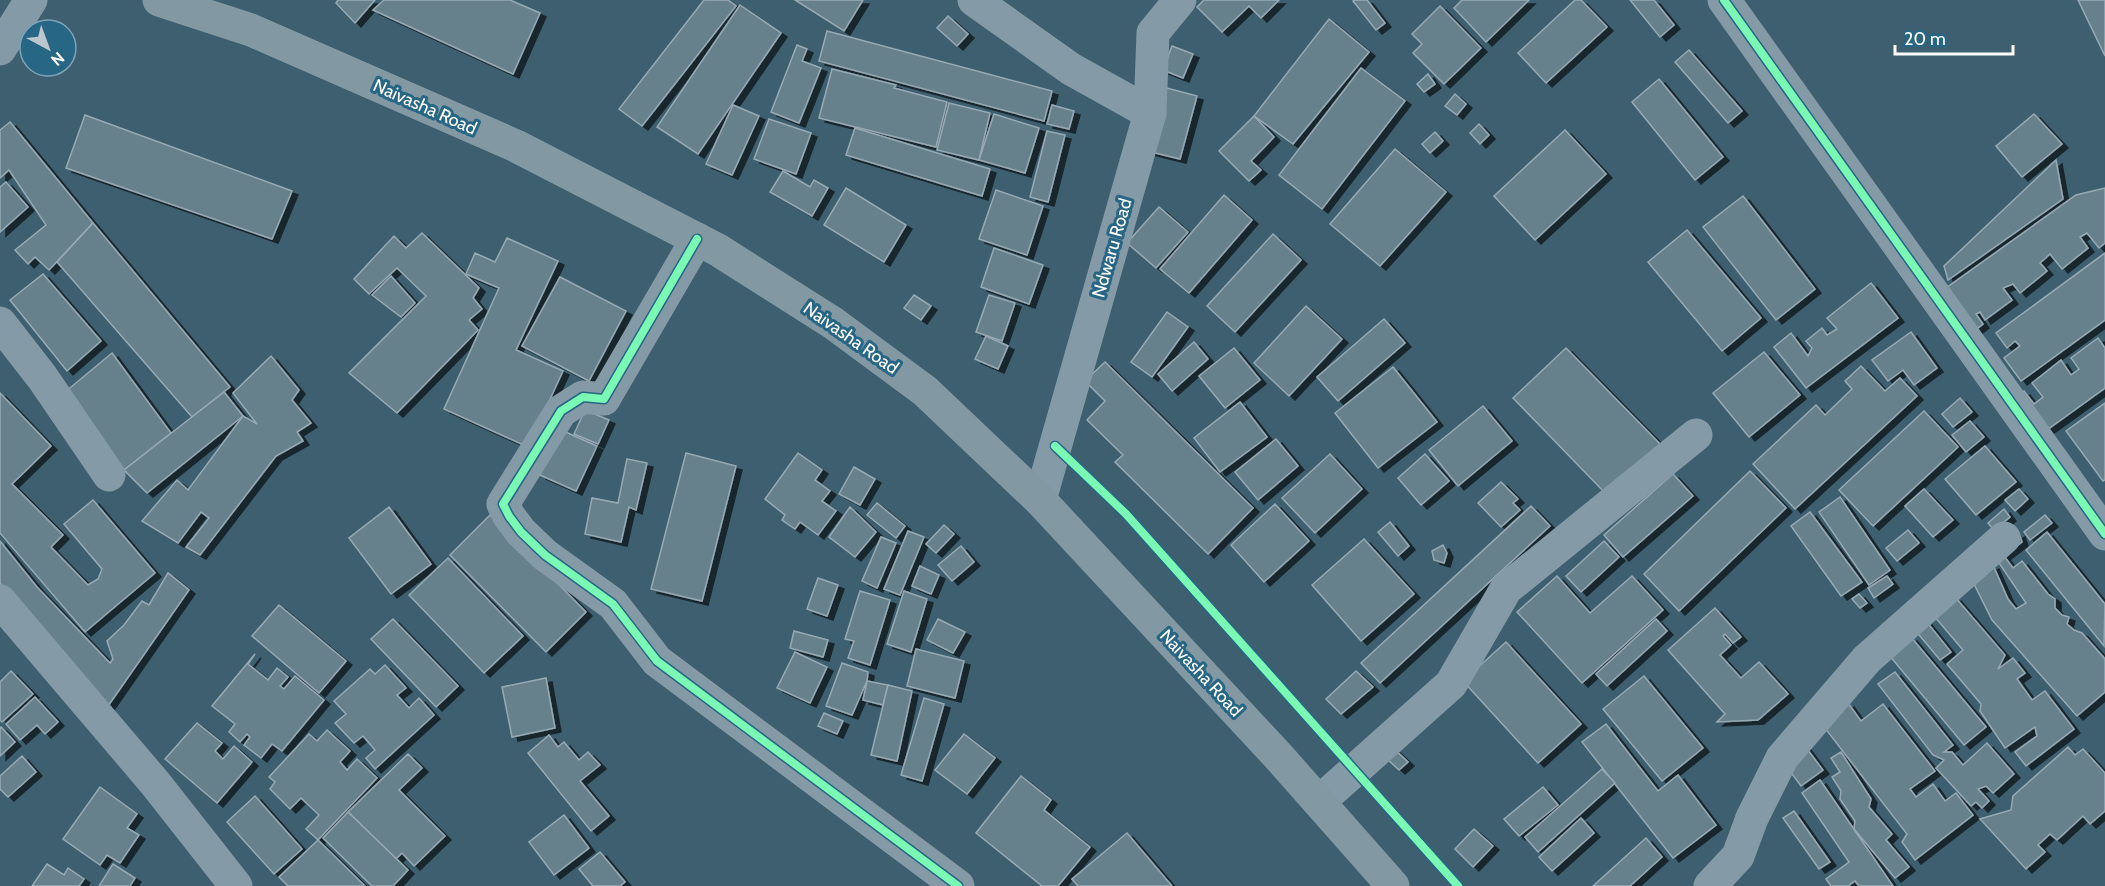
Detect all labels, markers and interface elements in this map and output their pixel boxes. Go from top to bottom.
north arrow [18,18,78,78]
scale bar [1895,18,2014,56]
text: 20 m [1904,28,1946,50]
text: N [47,48,68,70]
street label: Naivasha Road [370,74,480,140]
street label: Ndwaru Road [1087,196,1137,300]
street label: Naivasha Road [799,297,903,379]
street label: Naivasha Road [1155,625,1247,721]

